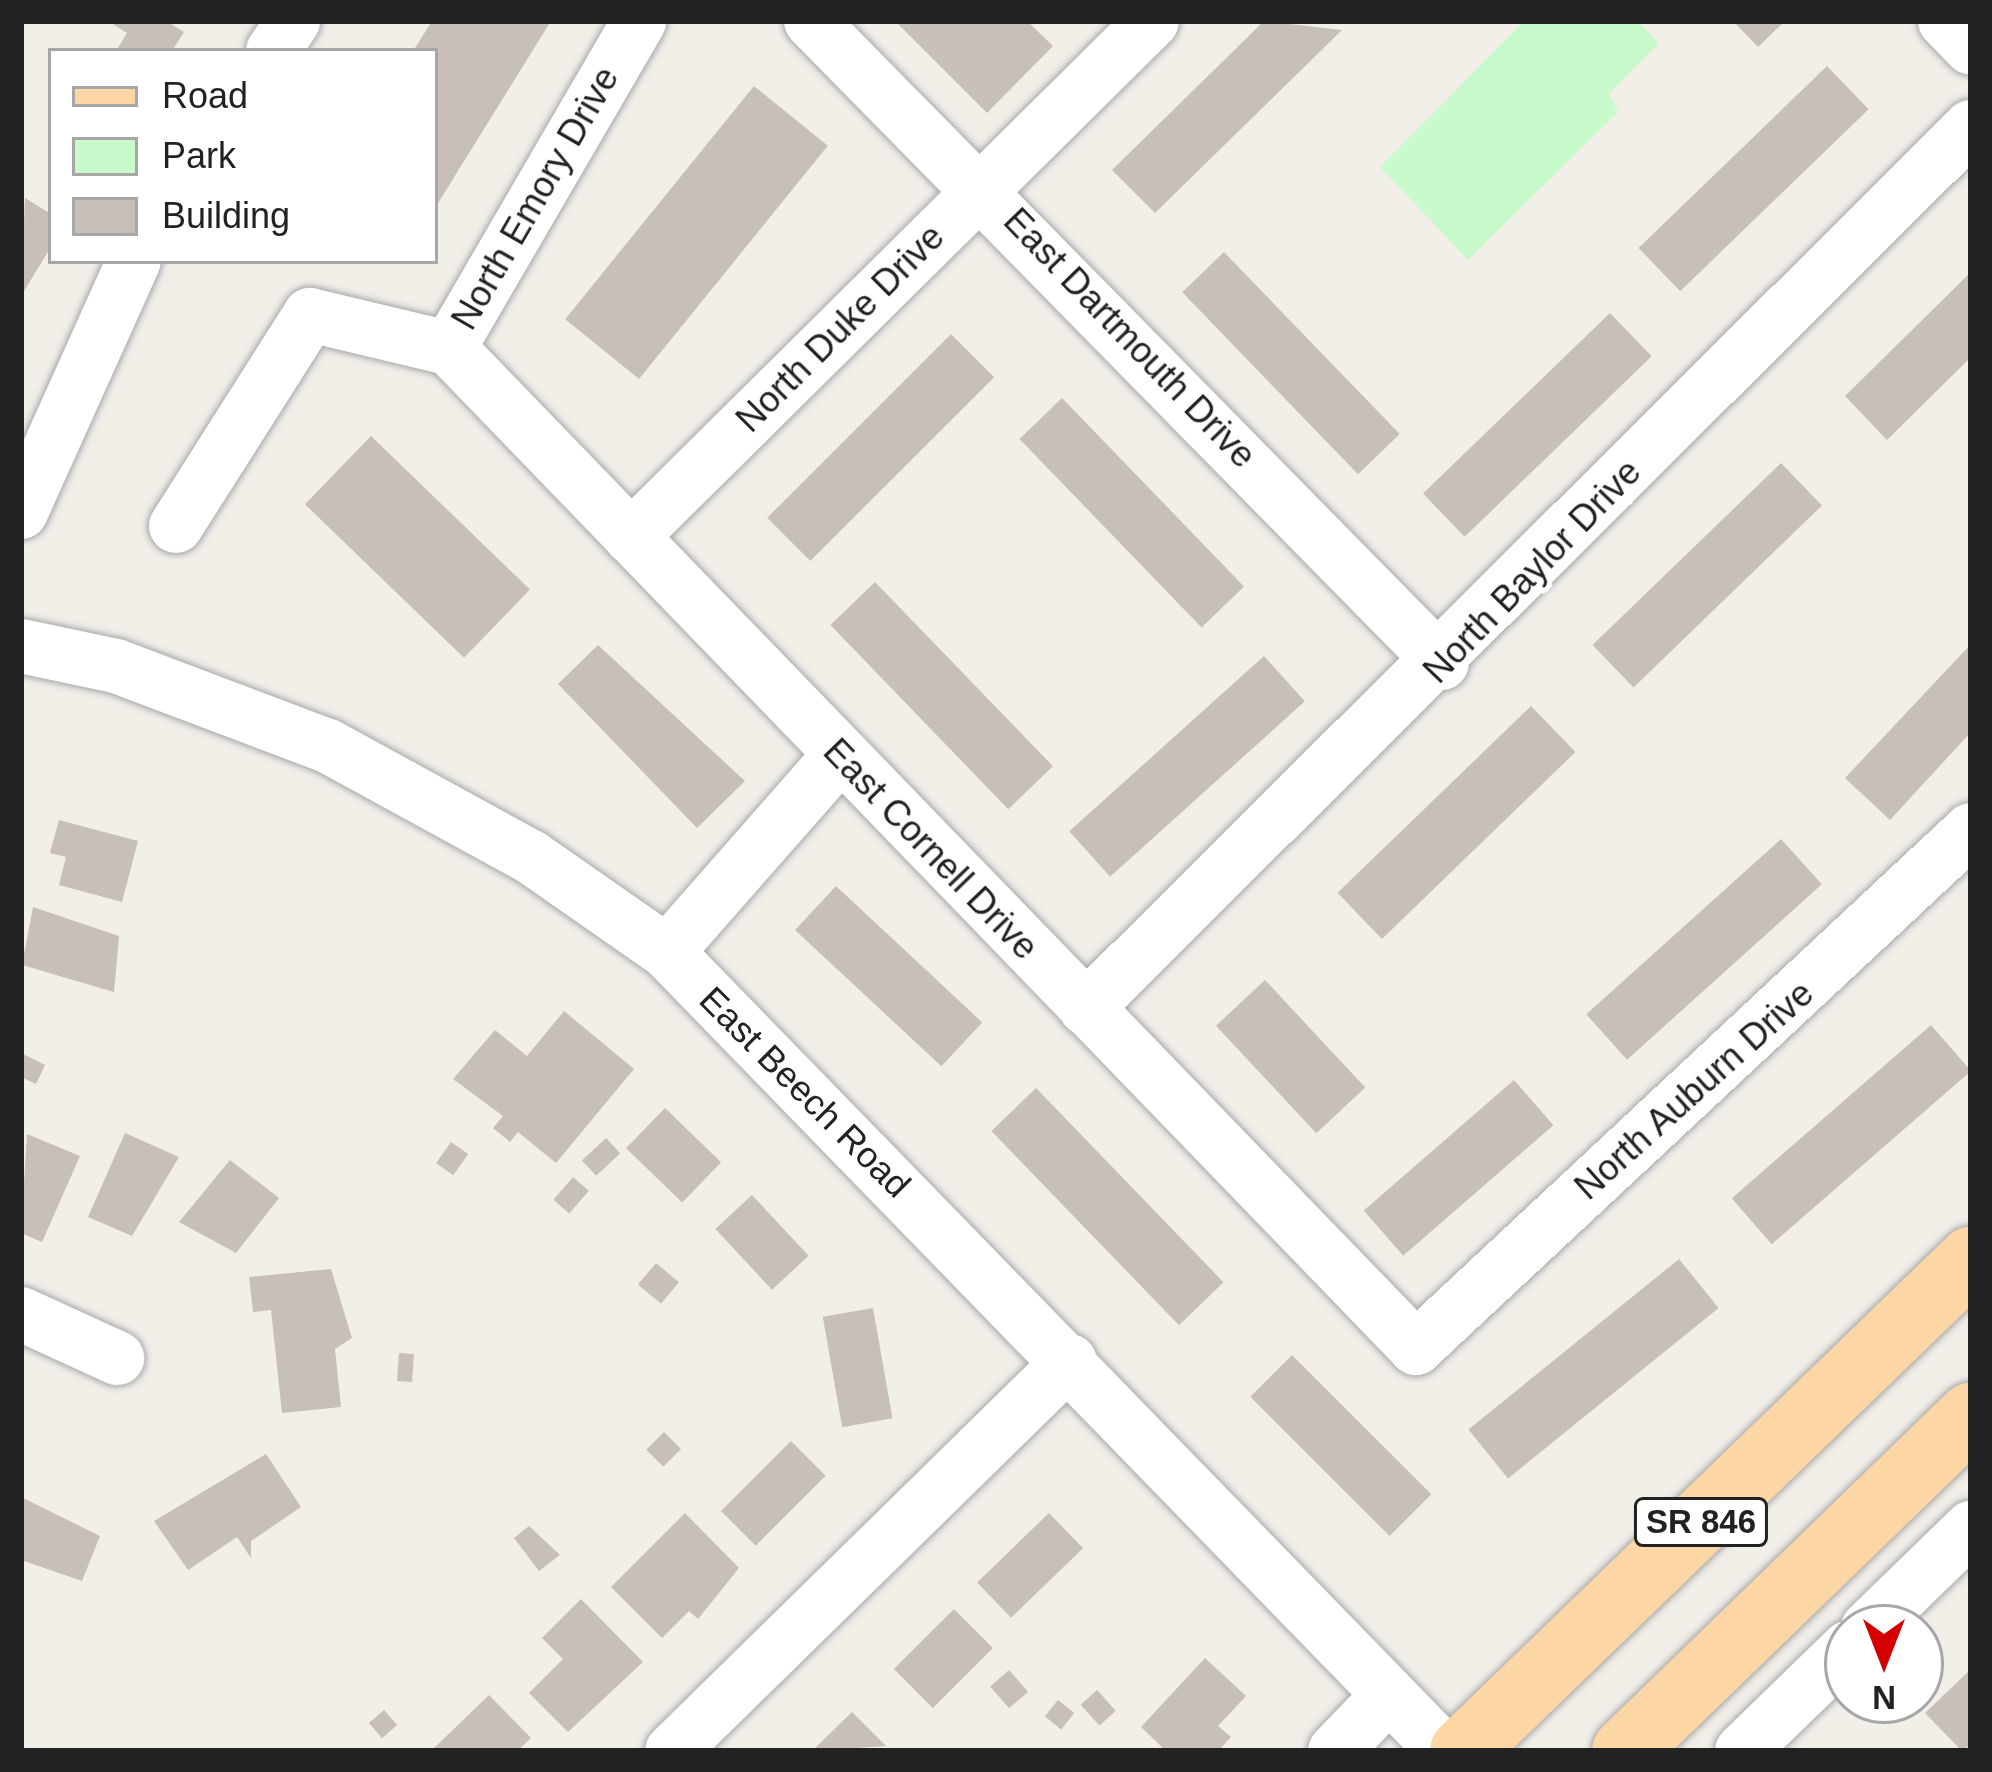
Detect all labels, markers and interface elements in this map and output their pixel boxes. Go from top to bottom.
legend [48,48,438,264]
street label: North Emory Drive [442,59,628,337]
text: Road [162,75,248,116]
text: Park [162,135,236,176]
text: Building [162,195,290,236]
street label: East Dartmouth Drive [995,199,1265,477]
street label: North Duke Drive [727,215,953,441]
street label: North Baylor Drive [1414,450,1650,692]
street label: East Cornell Drive [815,730,1047,968]
street label: North Auburn Drive [1565,971,1823,1209]
street label: East Beech Road [691,978,919,1206]
road number: SR 846 [1632,1495,1770,1549]
north arrow [1824,1604,1944,1724]
text: N [1872,1679,1896,1716]

